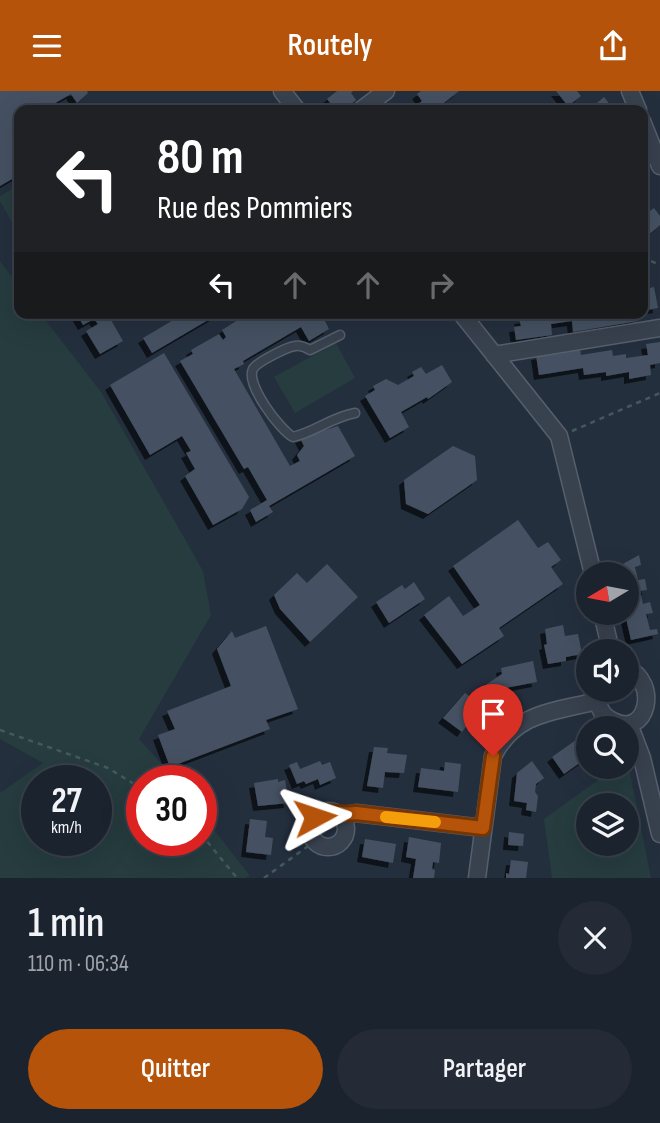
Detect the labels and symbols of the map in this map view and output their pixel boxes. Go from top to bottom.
north arrow [576,562,639,625]
pin [463,684,523,756]
speed limit sign: 30 [126,765,217,856]
position arrow [278,780,352,854]

